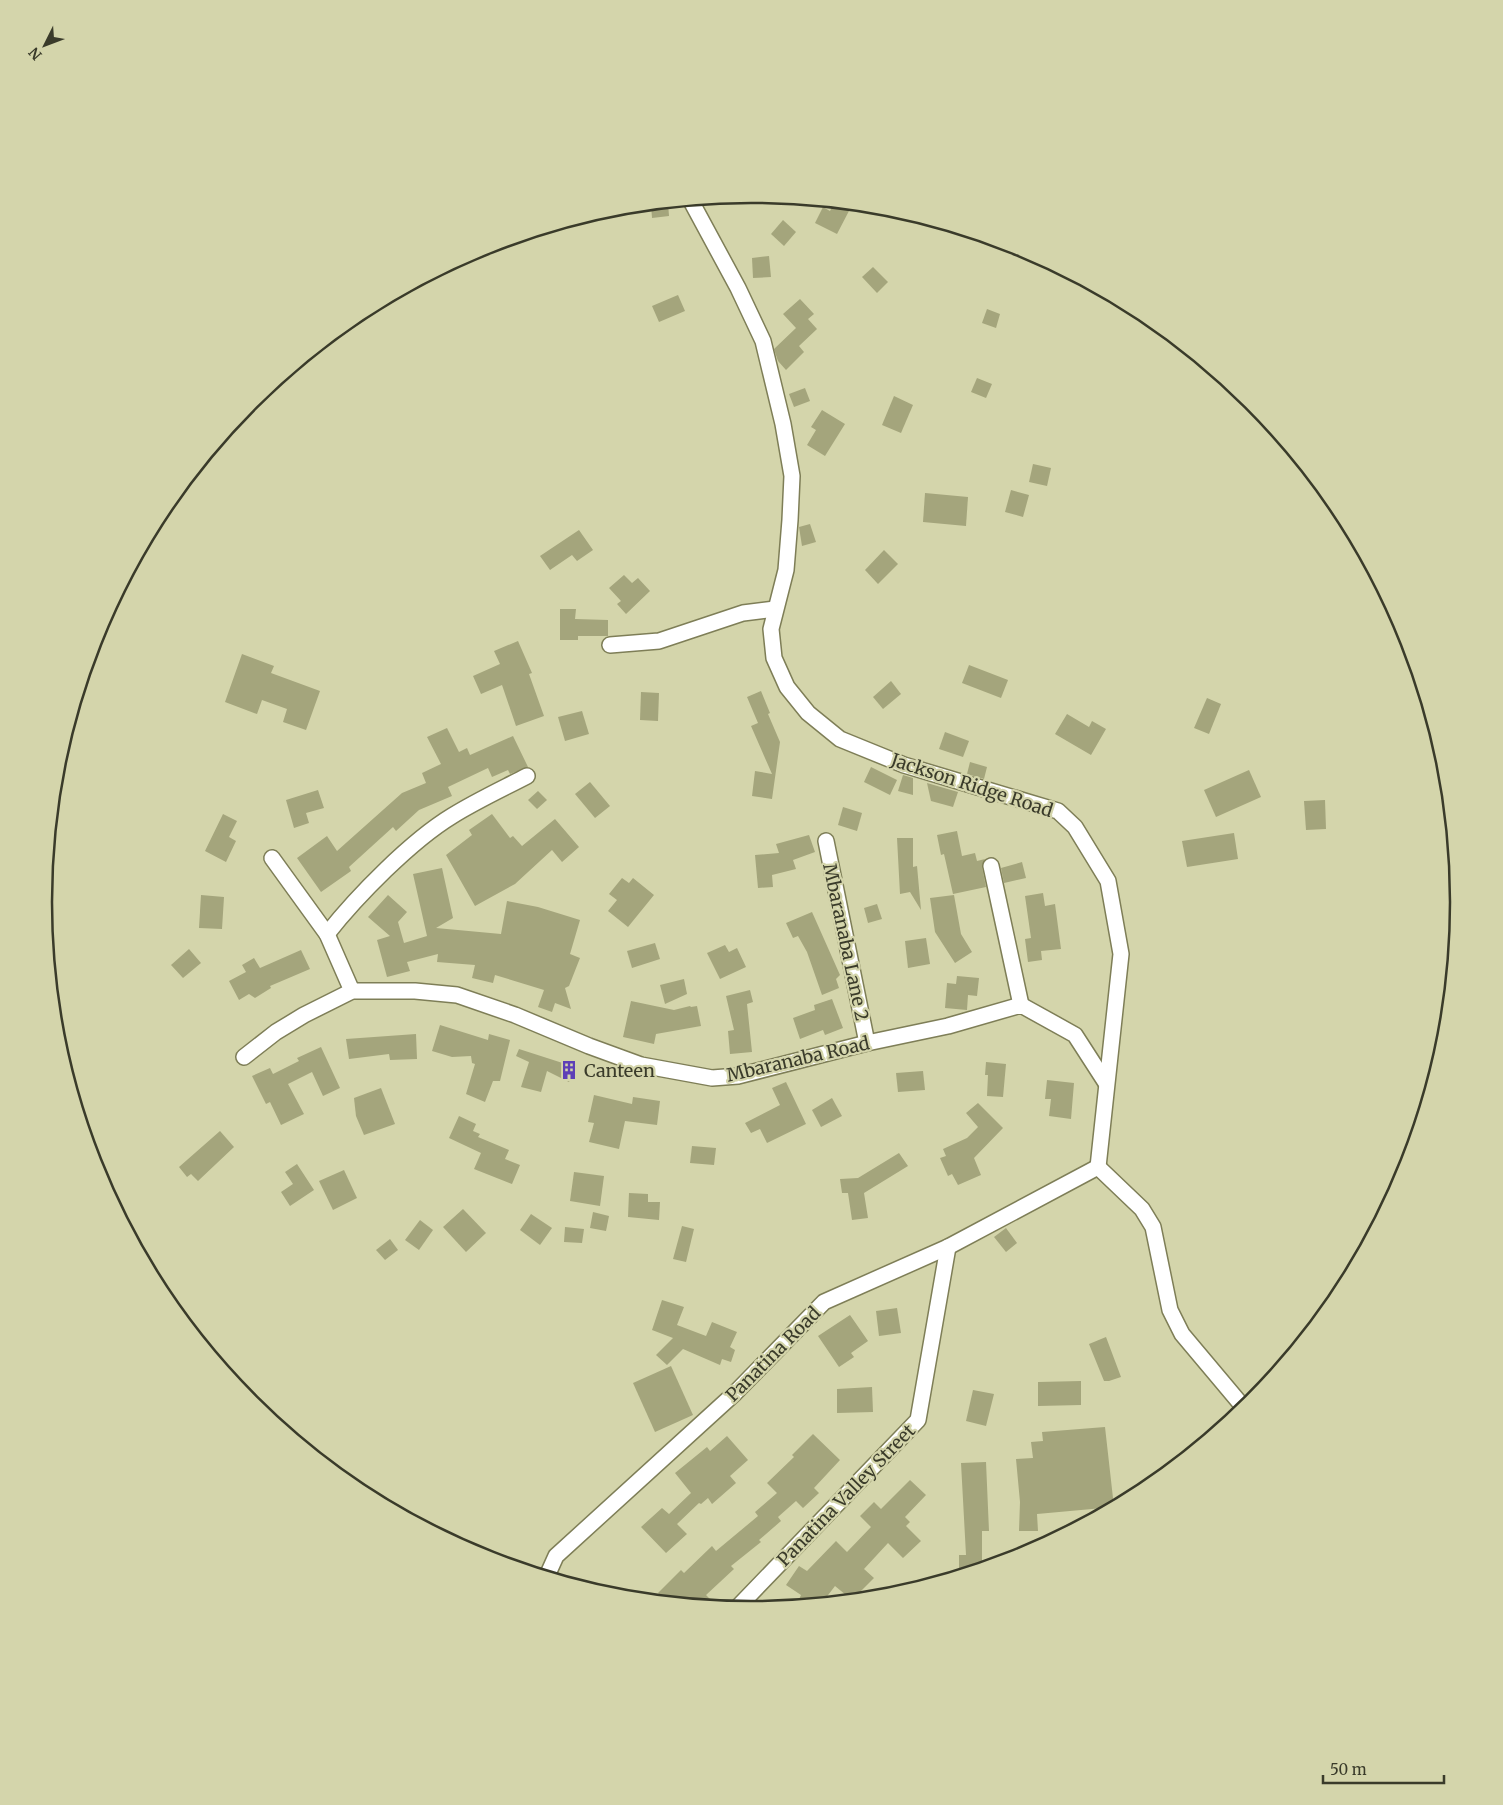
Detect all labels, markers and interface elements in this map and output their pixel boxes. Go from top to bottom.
north arrow [20,20,70,70]
text: N [25,44,46,64]
street label: Jackson Ridge Road [887,748,1056,822]
street label: Mbaranaba Lane 2 [818,861,874,1023]
street label: Mbaranaba Road [724,1031,872,1087]
building icon: Canteen [558,1059,580,1081]
place label: Canteen [584,1059,655,1082]
street label: Panatina Road [721,1302,825,1406]
street label: Panatina Valley Street [772,1419,920,1571]
scale bar [1323,1752,1444,1784]
text: 50 m [1330,1760,1367,1779]

